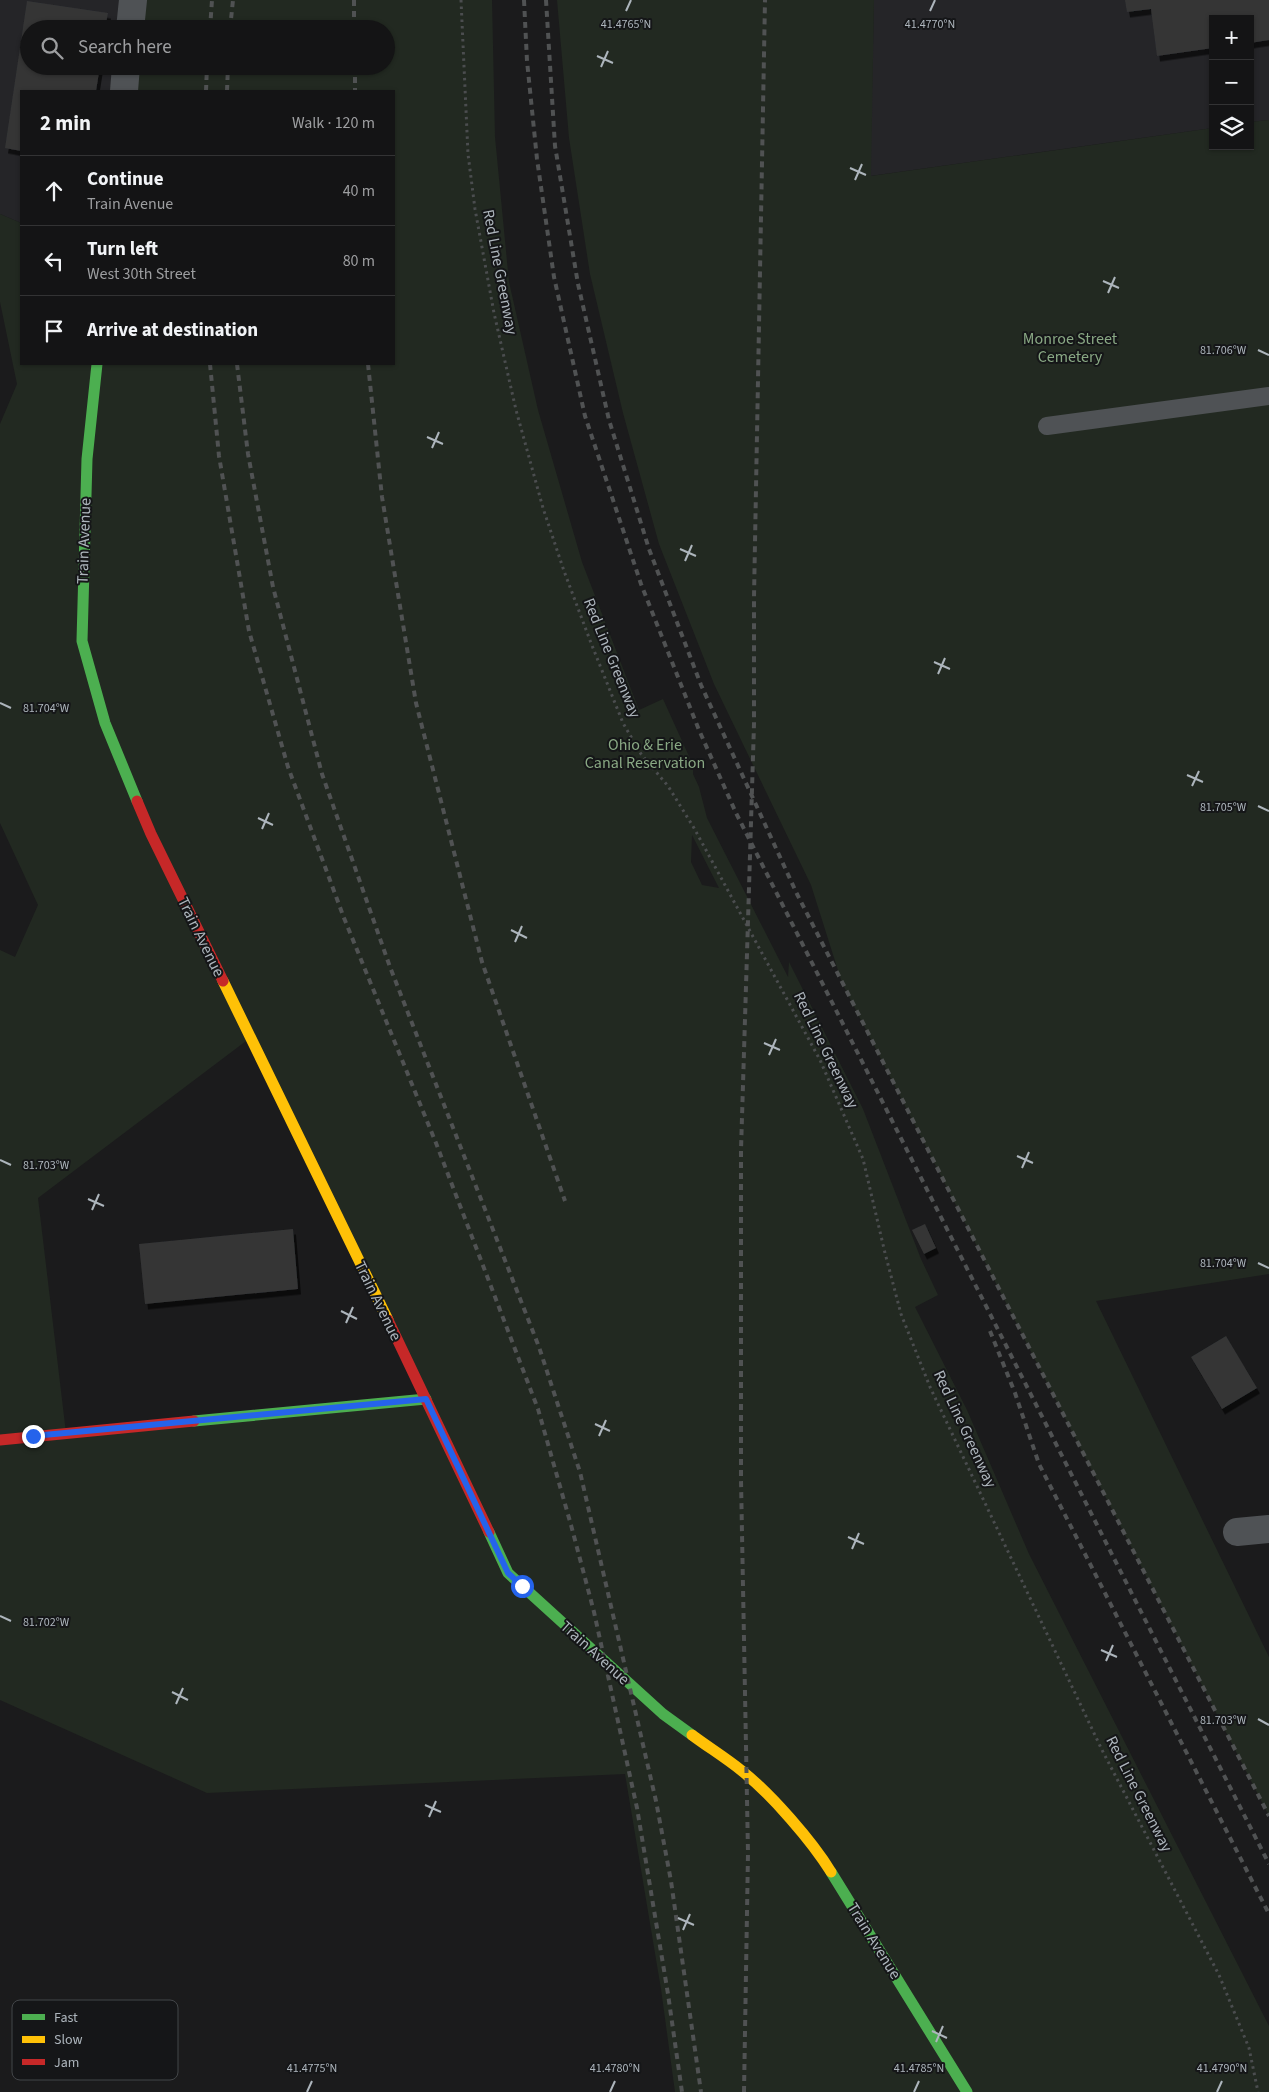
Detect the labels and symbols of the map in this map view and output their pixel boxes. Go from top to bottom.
text: 41.4765°N [601,16,651,33]
text: 41.4770°N [905,16,955,33]
street label: Red Line Greenway [477,207,523,337]
park label: Monroe Street Cemetery [1023,328,1118,368]
text: 81.706°W [1200,342,1247,359]
street label: Train Avenue [72,497,97,584]
street label: Red Line Greenway [578,595,646,722]
text: 81.704°W [23,700,70,717]
park label: Ohio & Erie Canal Reservation [585,734,705,774]
text: 81.705°W [1200,799,1247,816]
street label: Train Avenue [172,893,230,981]
street label: Red Line Greenway [788,988,864,1113]
text: 81.703°W [23,1157,70,1174]
text: 81.704°W [1200,1255,1247,1272]
street label: Train Avenue [349,1257,407,1345]
street label: Red Line Greenway [928,1367,1002,1492]
route end [22,1425,45,1448]
route start [511,1575,534,1598]
text: 81.702°W [23,1614,70,1631]
street label: Train Avenue [556,1616,634,1690]
text: 81.703°W [1200,1712,1247,1729]
street label: Red Line Greenway [1100,1732,1178,1856]
street label: Train Avenue [842,1899,906,1983]
legend [12,2000,178,2080]
text: Fast [54,2008,78,2028]
text: Slow [54,2030,83,2050]
text: Jam [54,2053,79,2073]
text: 41.4775°N [287,2060,337,2077]
text: 41.4780°N [590,2060,640,2077]
text: 41.4785°N [894,2060,944,2077]
text: 41.4790°N [1197,2060,1247,2077]

